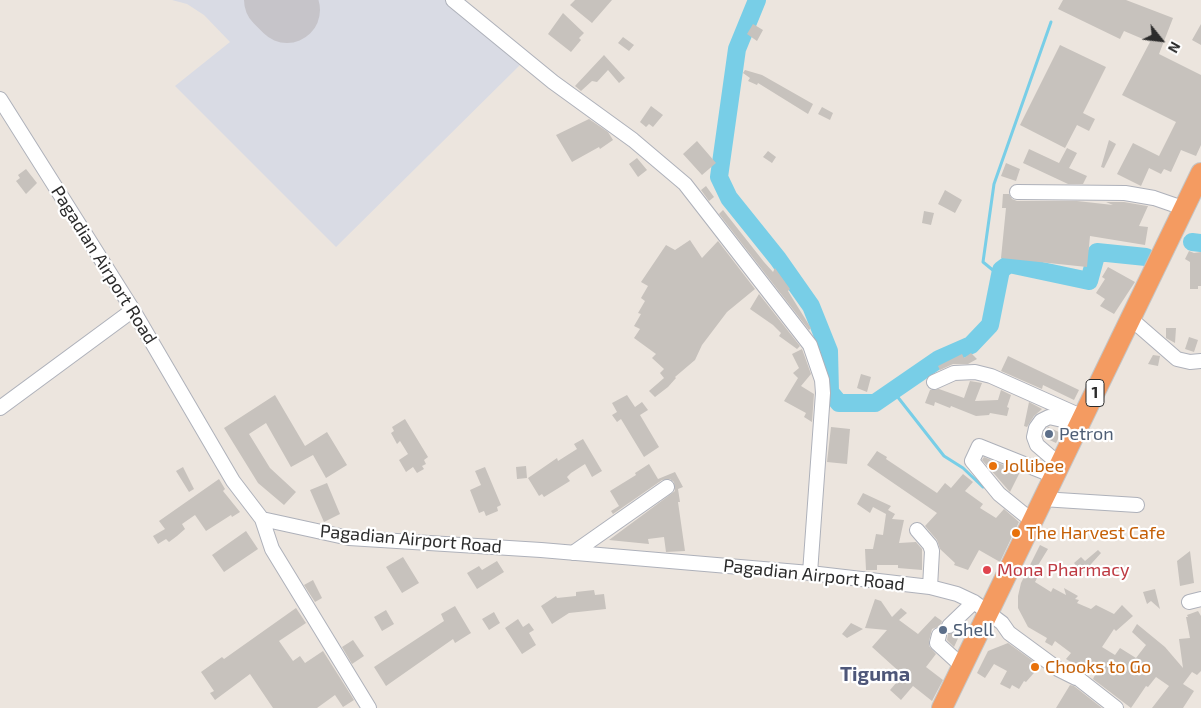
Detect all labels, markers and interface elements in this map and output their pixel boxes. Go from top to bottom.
north arrow [1136,15,1186,65]
text: N [1165,39,1184,56]
street label: Pagadian Airport Road [46,182,162,348]
road number: 1 [1086,379,1104,406]
place label: Petron [1059,423,1114,445]
marker: Petron [1043,428,1055,440]
place label: Jollibee [1003,455,1064,477]
marker: Jollibee [987,460,999,472]
street label: Pagadian Airport Road [319,520,503,558]
place label: The Harvest Cafe [1026,522,1165,544]
marker: The Harvest Cafe [1010,527,1022,539]
street label: Pagadian Airport Road [722,555,906,595]
place label: Mona Pharmacy [997,559,1130,581]
marker: Mona Pharmacy [981,564,993,576]
place label: Shell [953,619,994,641]
marker: Shell [937,624,949,636]
place label: Chooks to Go [1045,656,1151,678]
marker: Chooks to Go [1029,661,1041,673]
district label: Tiguma [840,662,910,686]

